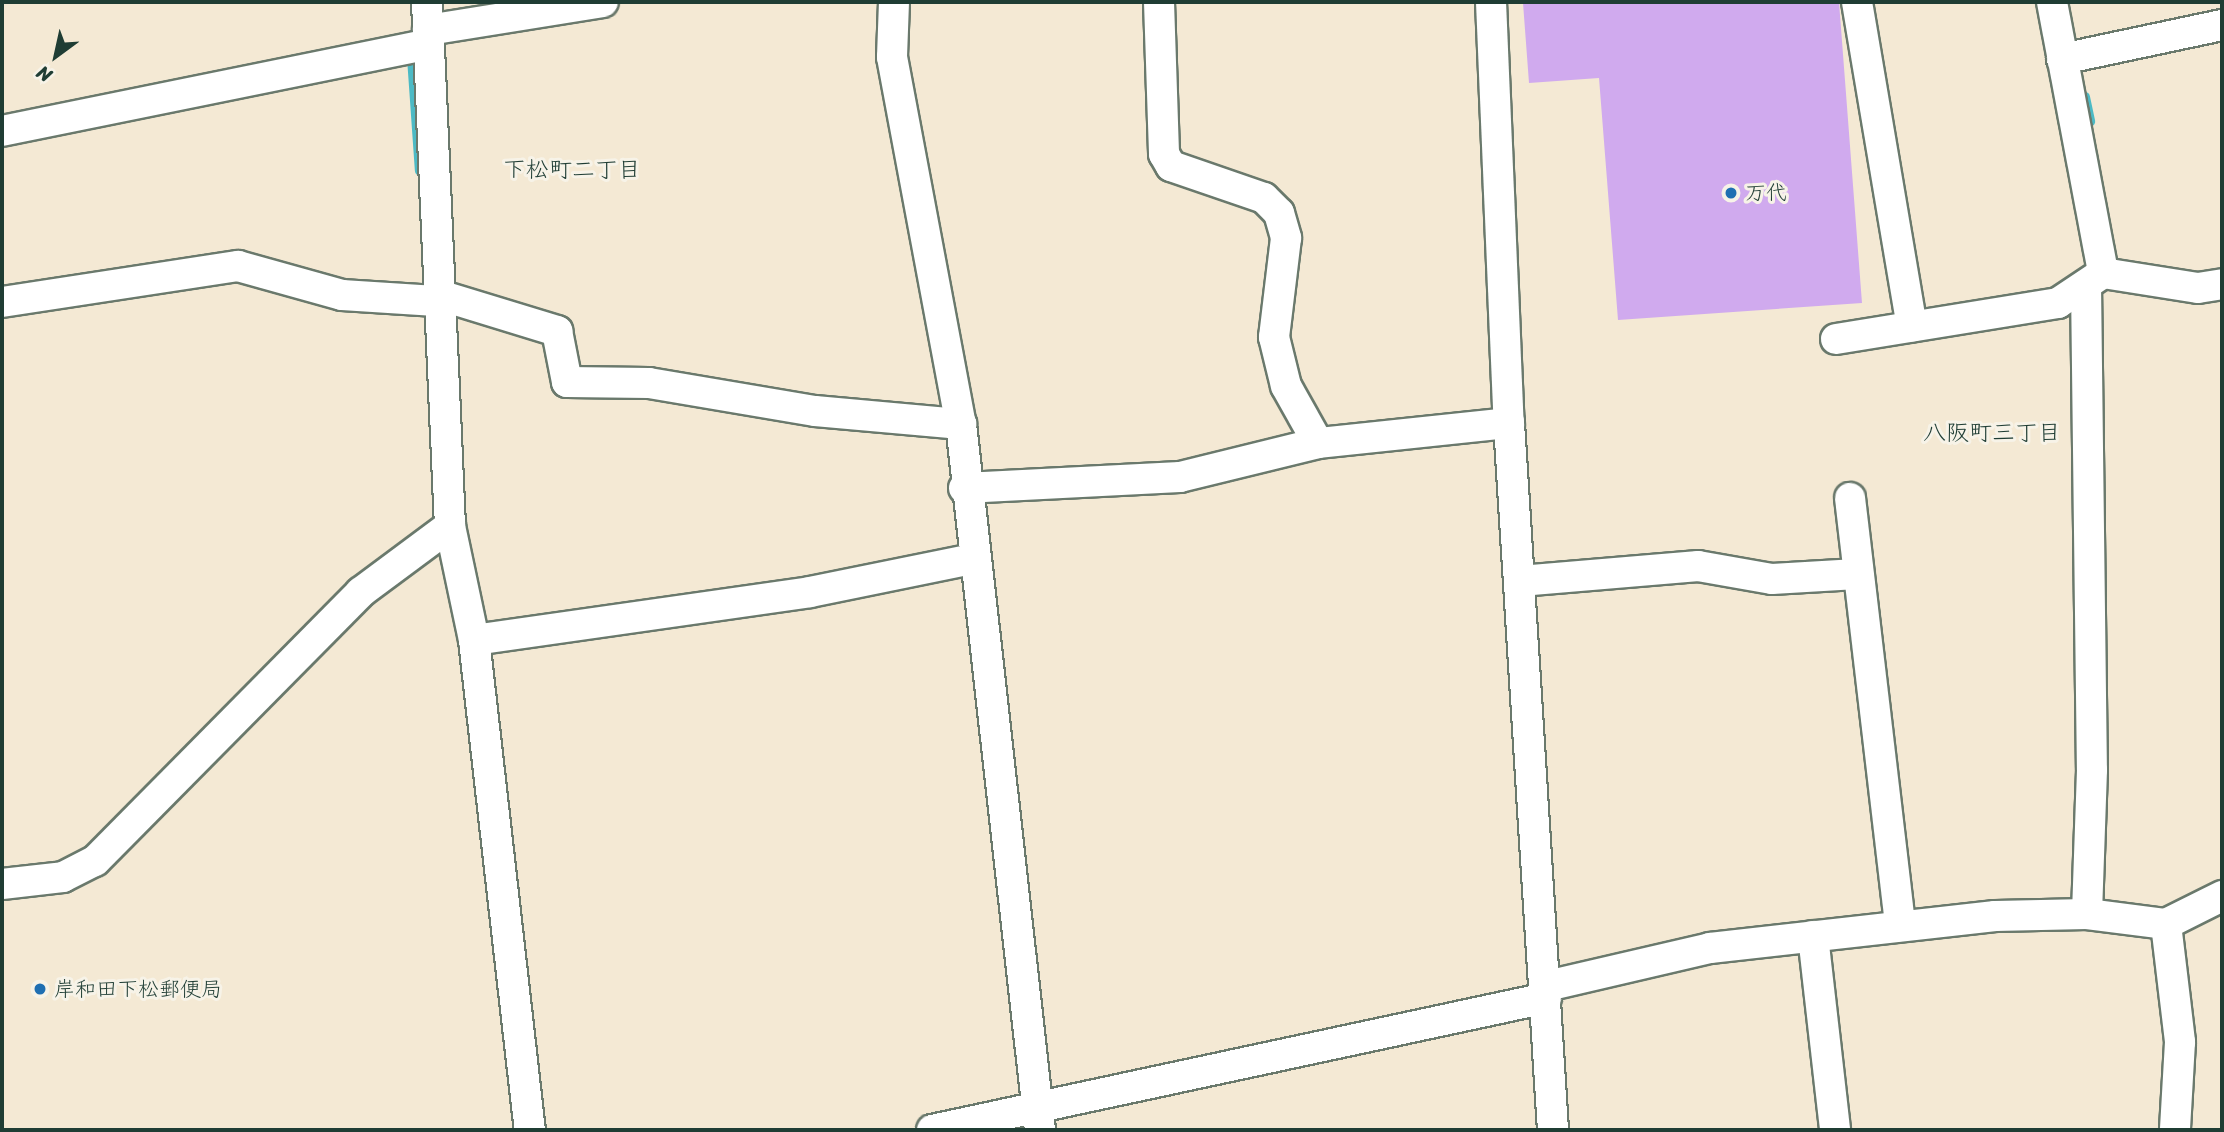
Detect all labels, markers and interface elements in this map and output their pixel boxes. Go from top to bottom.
north arrow [21,21,91,91]
text: N [30,57,59,91]
district label: 下松町二丁目 [503,156,641,184]
place label: 万代 [1745,180,1787,206]
marker: 万代 [1723,185,1739,201]
district label: 八阪町三丁目 [1923,419,2061,447]
place label: 岸和田下松郵便局 [54,976,222,1002]
marker: 岸和田下松郵便局 [32,981,48,997]

